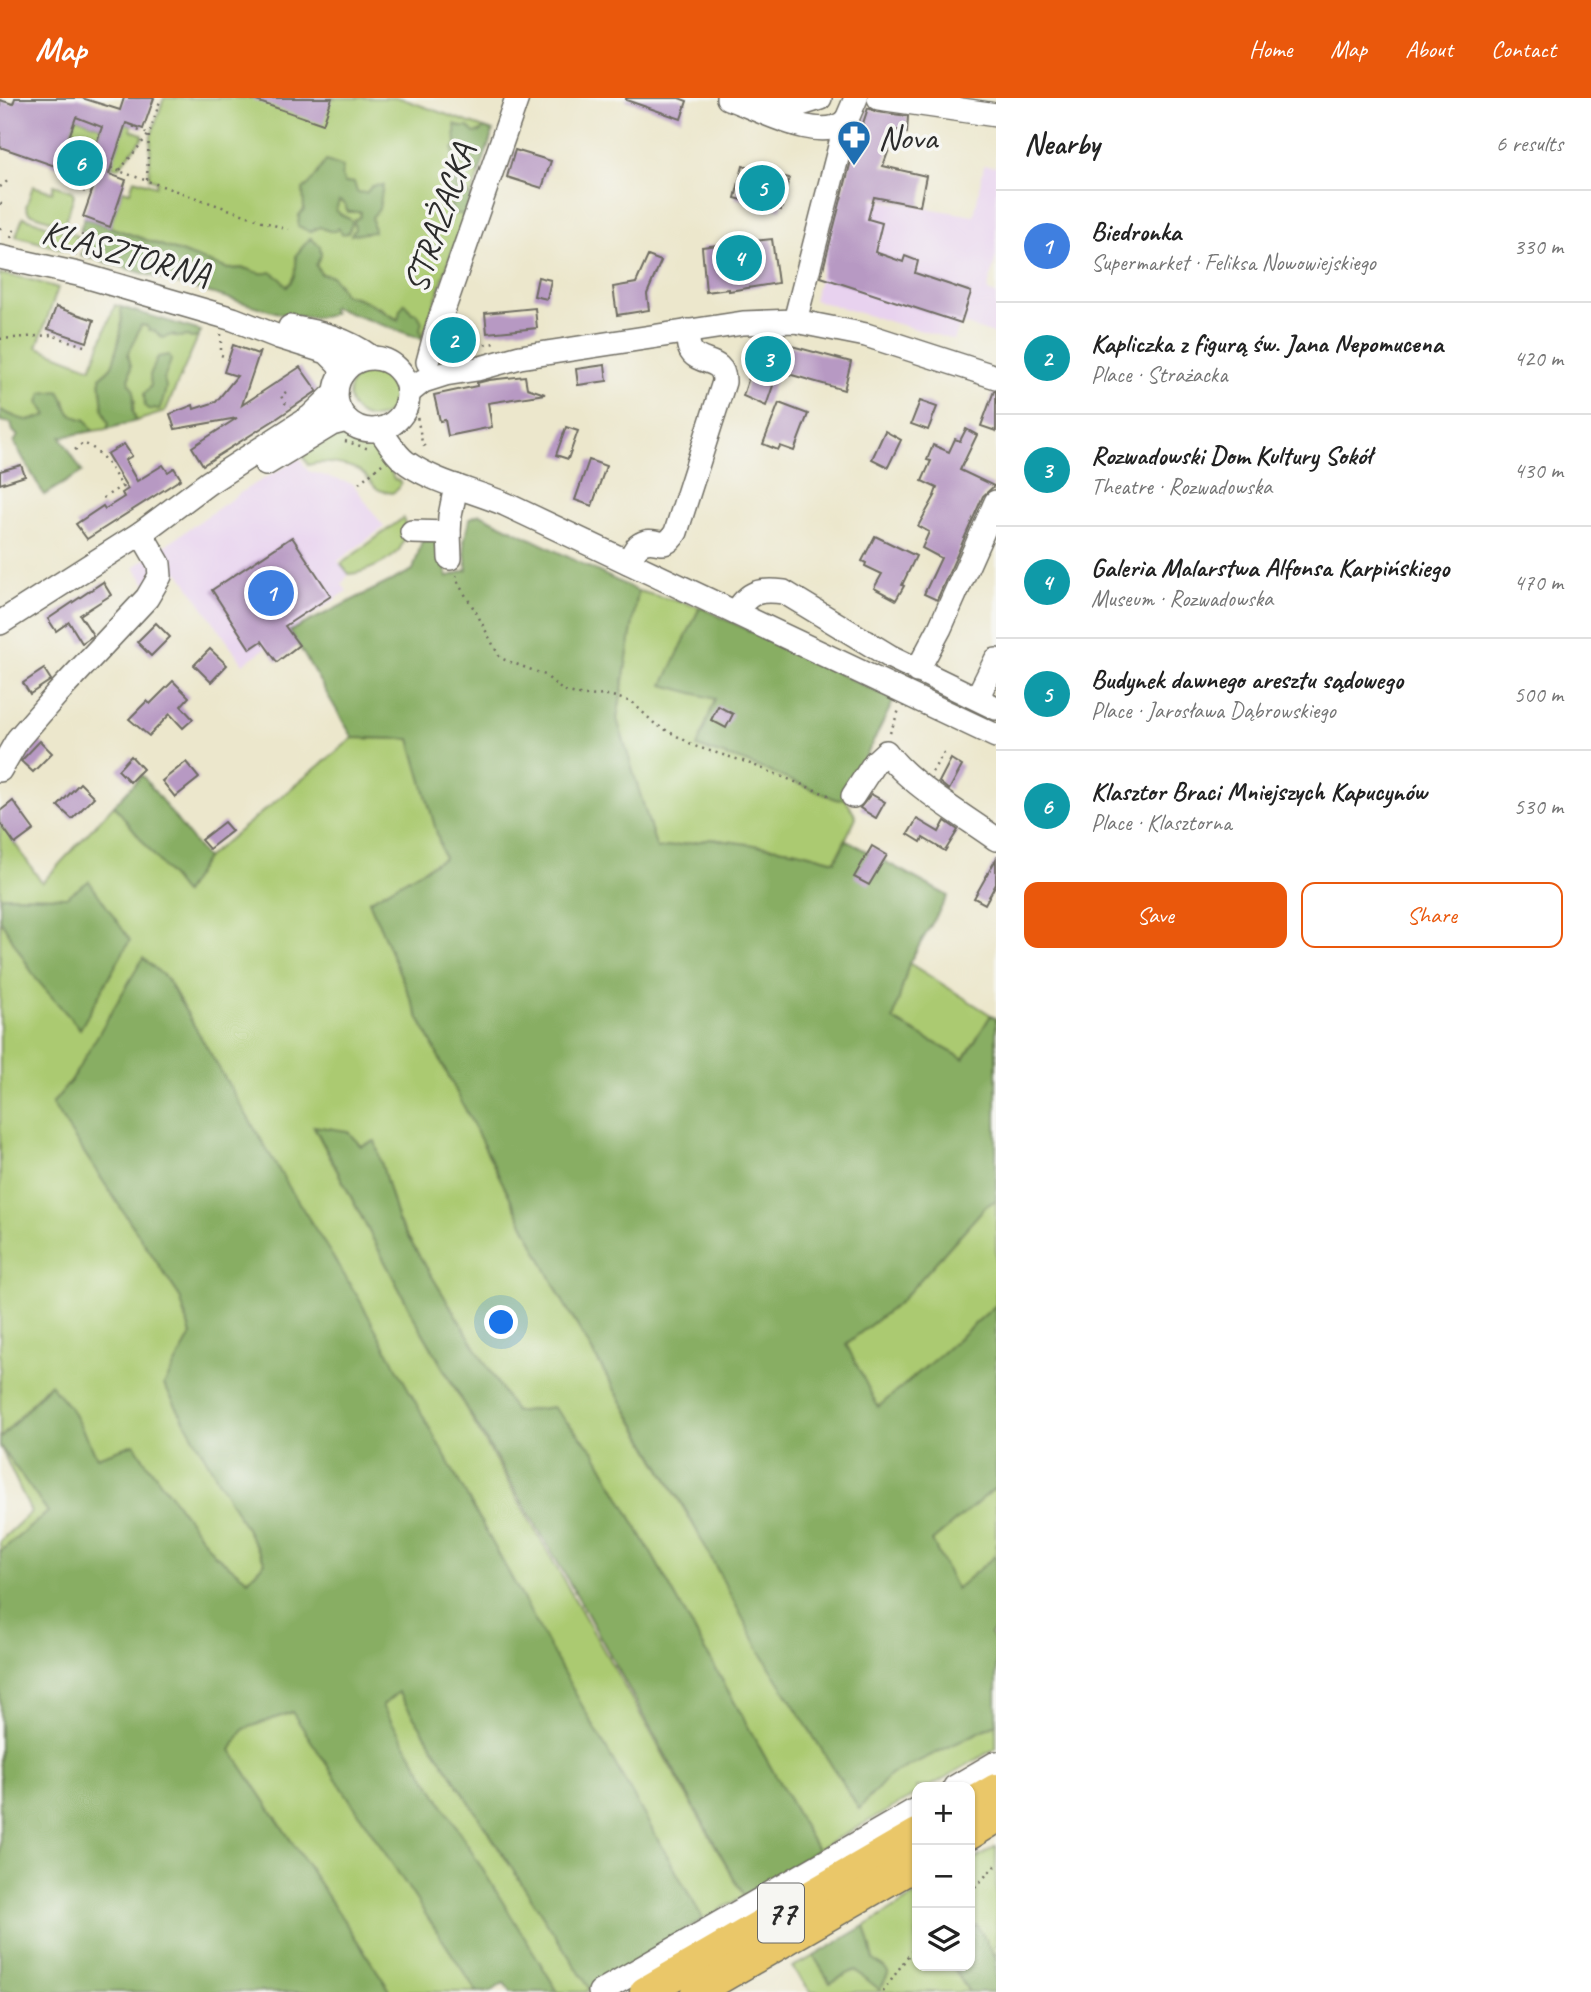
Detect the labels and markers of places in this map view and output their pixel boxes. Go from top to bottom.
place label: Nova [878,115,939,160]
pharmacy icon: Nova [835,118,873,167]
pin: 6 [57,137,103,189]
pin: 5 [739,162,785,214]
pin: 4 [716,232,762,284]
pin: 2 [430,314,476,366]
pin: 3 [745,333,791,385]
pin: 1 [248,567,294,619]

